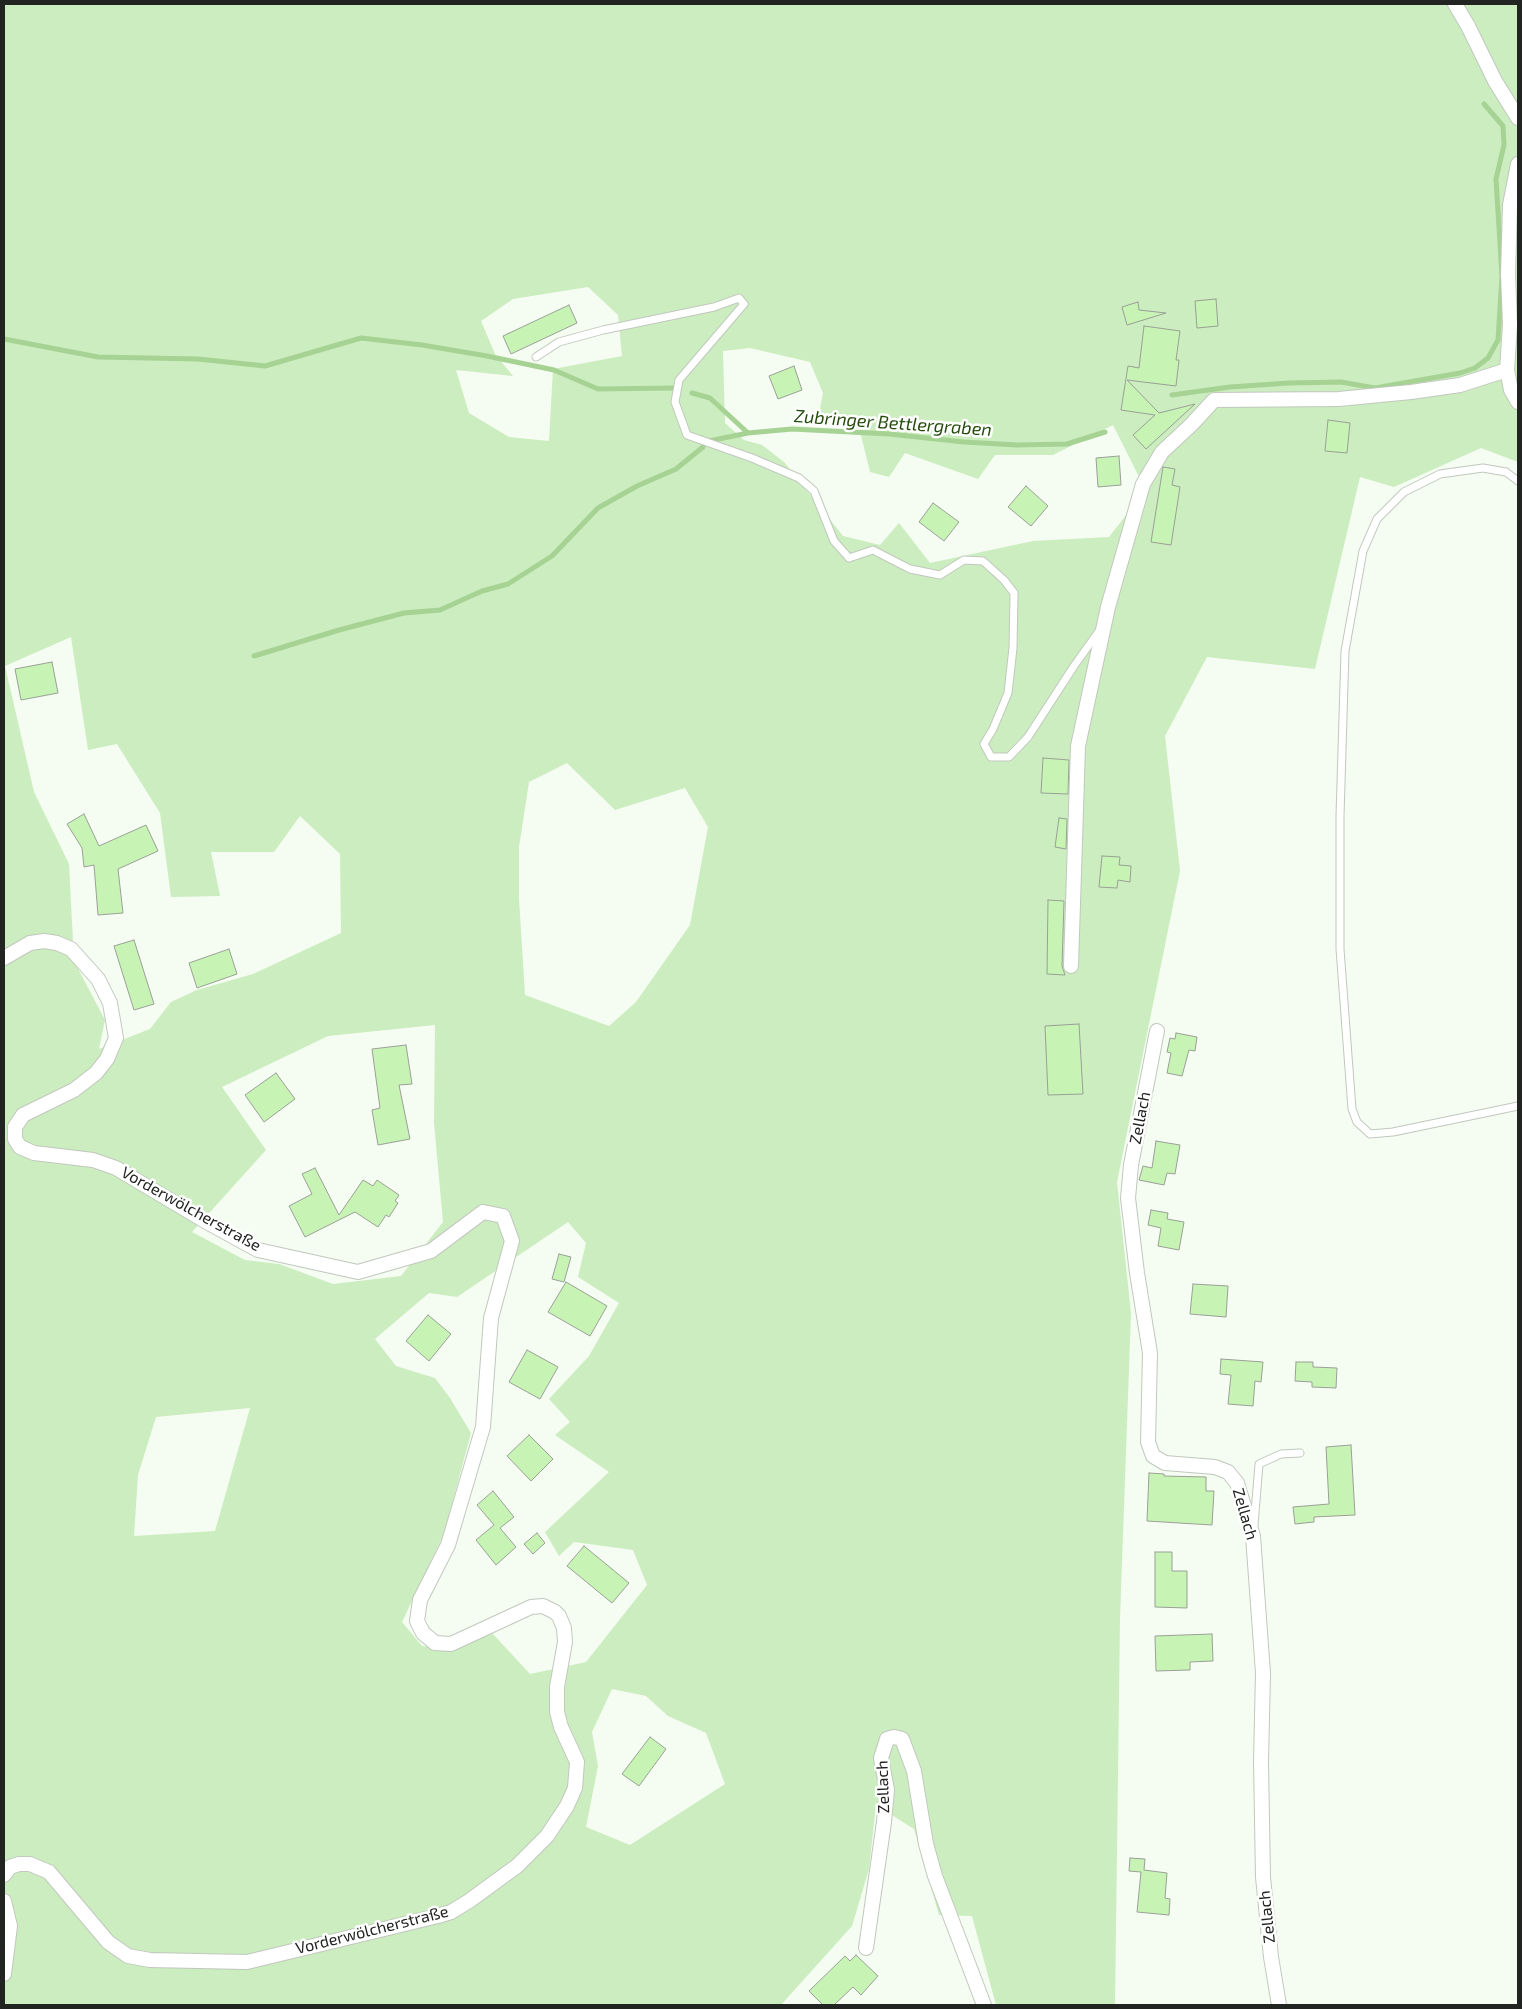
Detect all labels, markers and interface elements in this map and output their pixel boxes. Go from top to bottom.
water label: Zubringer Bettlergraben [793,405,993,441]
street label: Zellach [1126,1090,1154,1146]
street label: Vorderwölcherstraße [118,1163,264,1255]
street label: Zellach [1228,1486,1262,1542]
street label: Zellach [872,1760,894,1814]
street label: Zellach [1255,1890,1279,1944]
street label: Vorderwölcherstraße [294,1902,450,1958]

